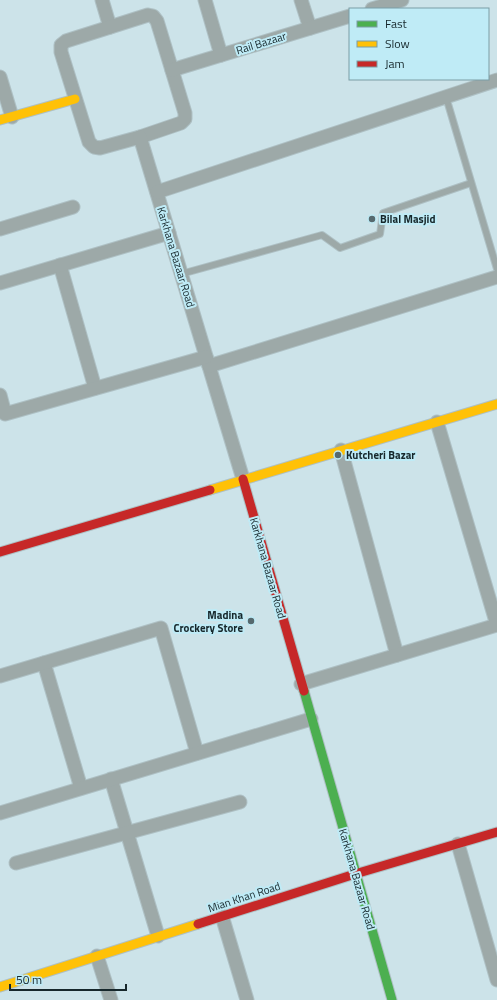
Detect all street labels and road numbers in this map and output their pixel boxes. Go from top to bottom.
street label: Rail Bazaar [234,28,288,58]
street label: Karkhana Bazaar Road [153,205,199,309]
street label: Karkhana Bazaar Road [246,516,290,621]
street label: Karkhana Bazaar Road [335,827,379,932]
street label: Mian Khan Road [206,878,282,916]

